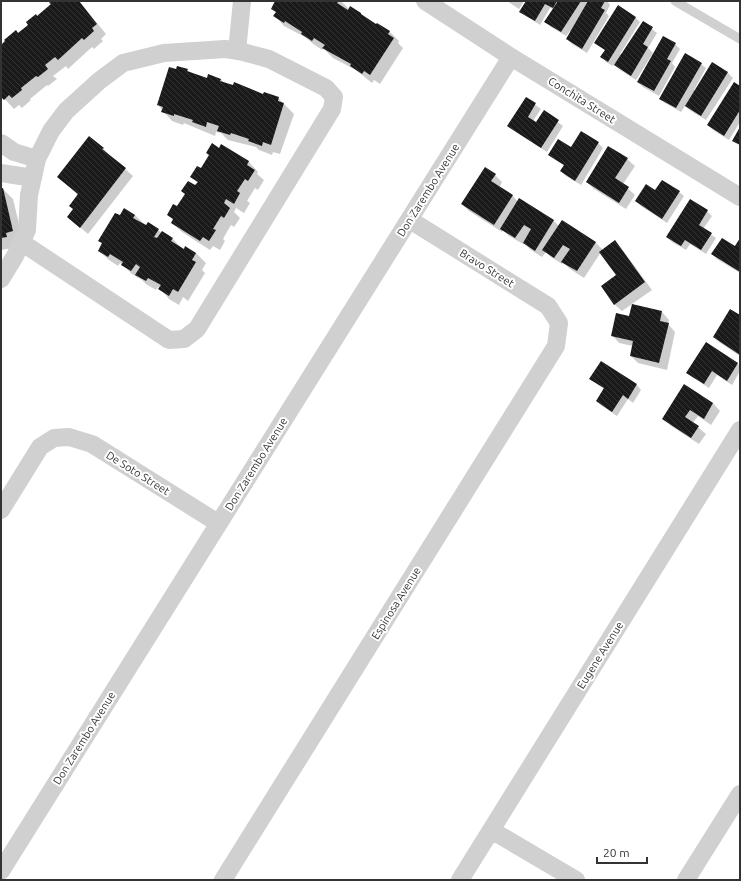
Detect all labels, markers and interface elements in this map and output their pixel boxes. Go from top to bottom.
street label: Conchita Street [546,75,618,126]
street label: Don Zarembo Avenue [395,141,461,239]
street label: Bravo Street [458,247,517,290]
street label: Don Zarembo Avenue [223,415,289,513]
street label: De Soto Street [104,449,173,498]
street label: Espinosa Avenue [369,565,423,641]
street label: Eugene Avenue [575,619,625,691]
street label: Don Zarembo Avenue [51,689,117,787]
scale bar [597,839,647,865]
text: 20 m [603,846,630,859]

